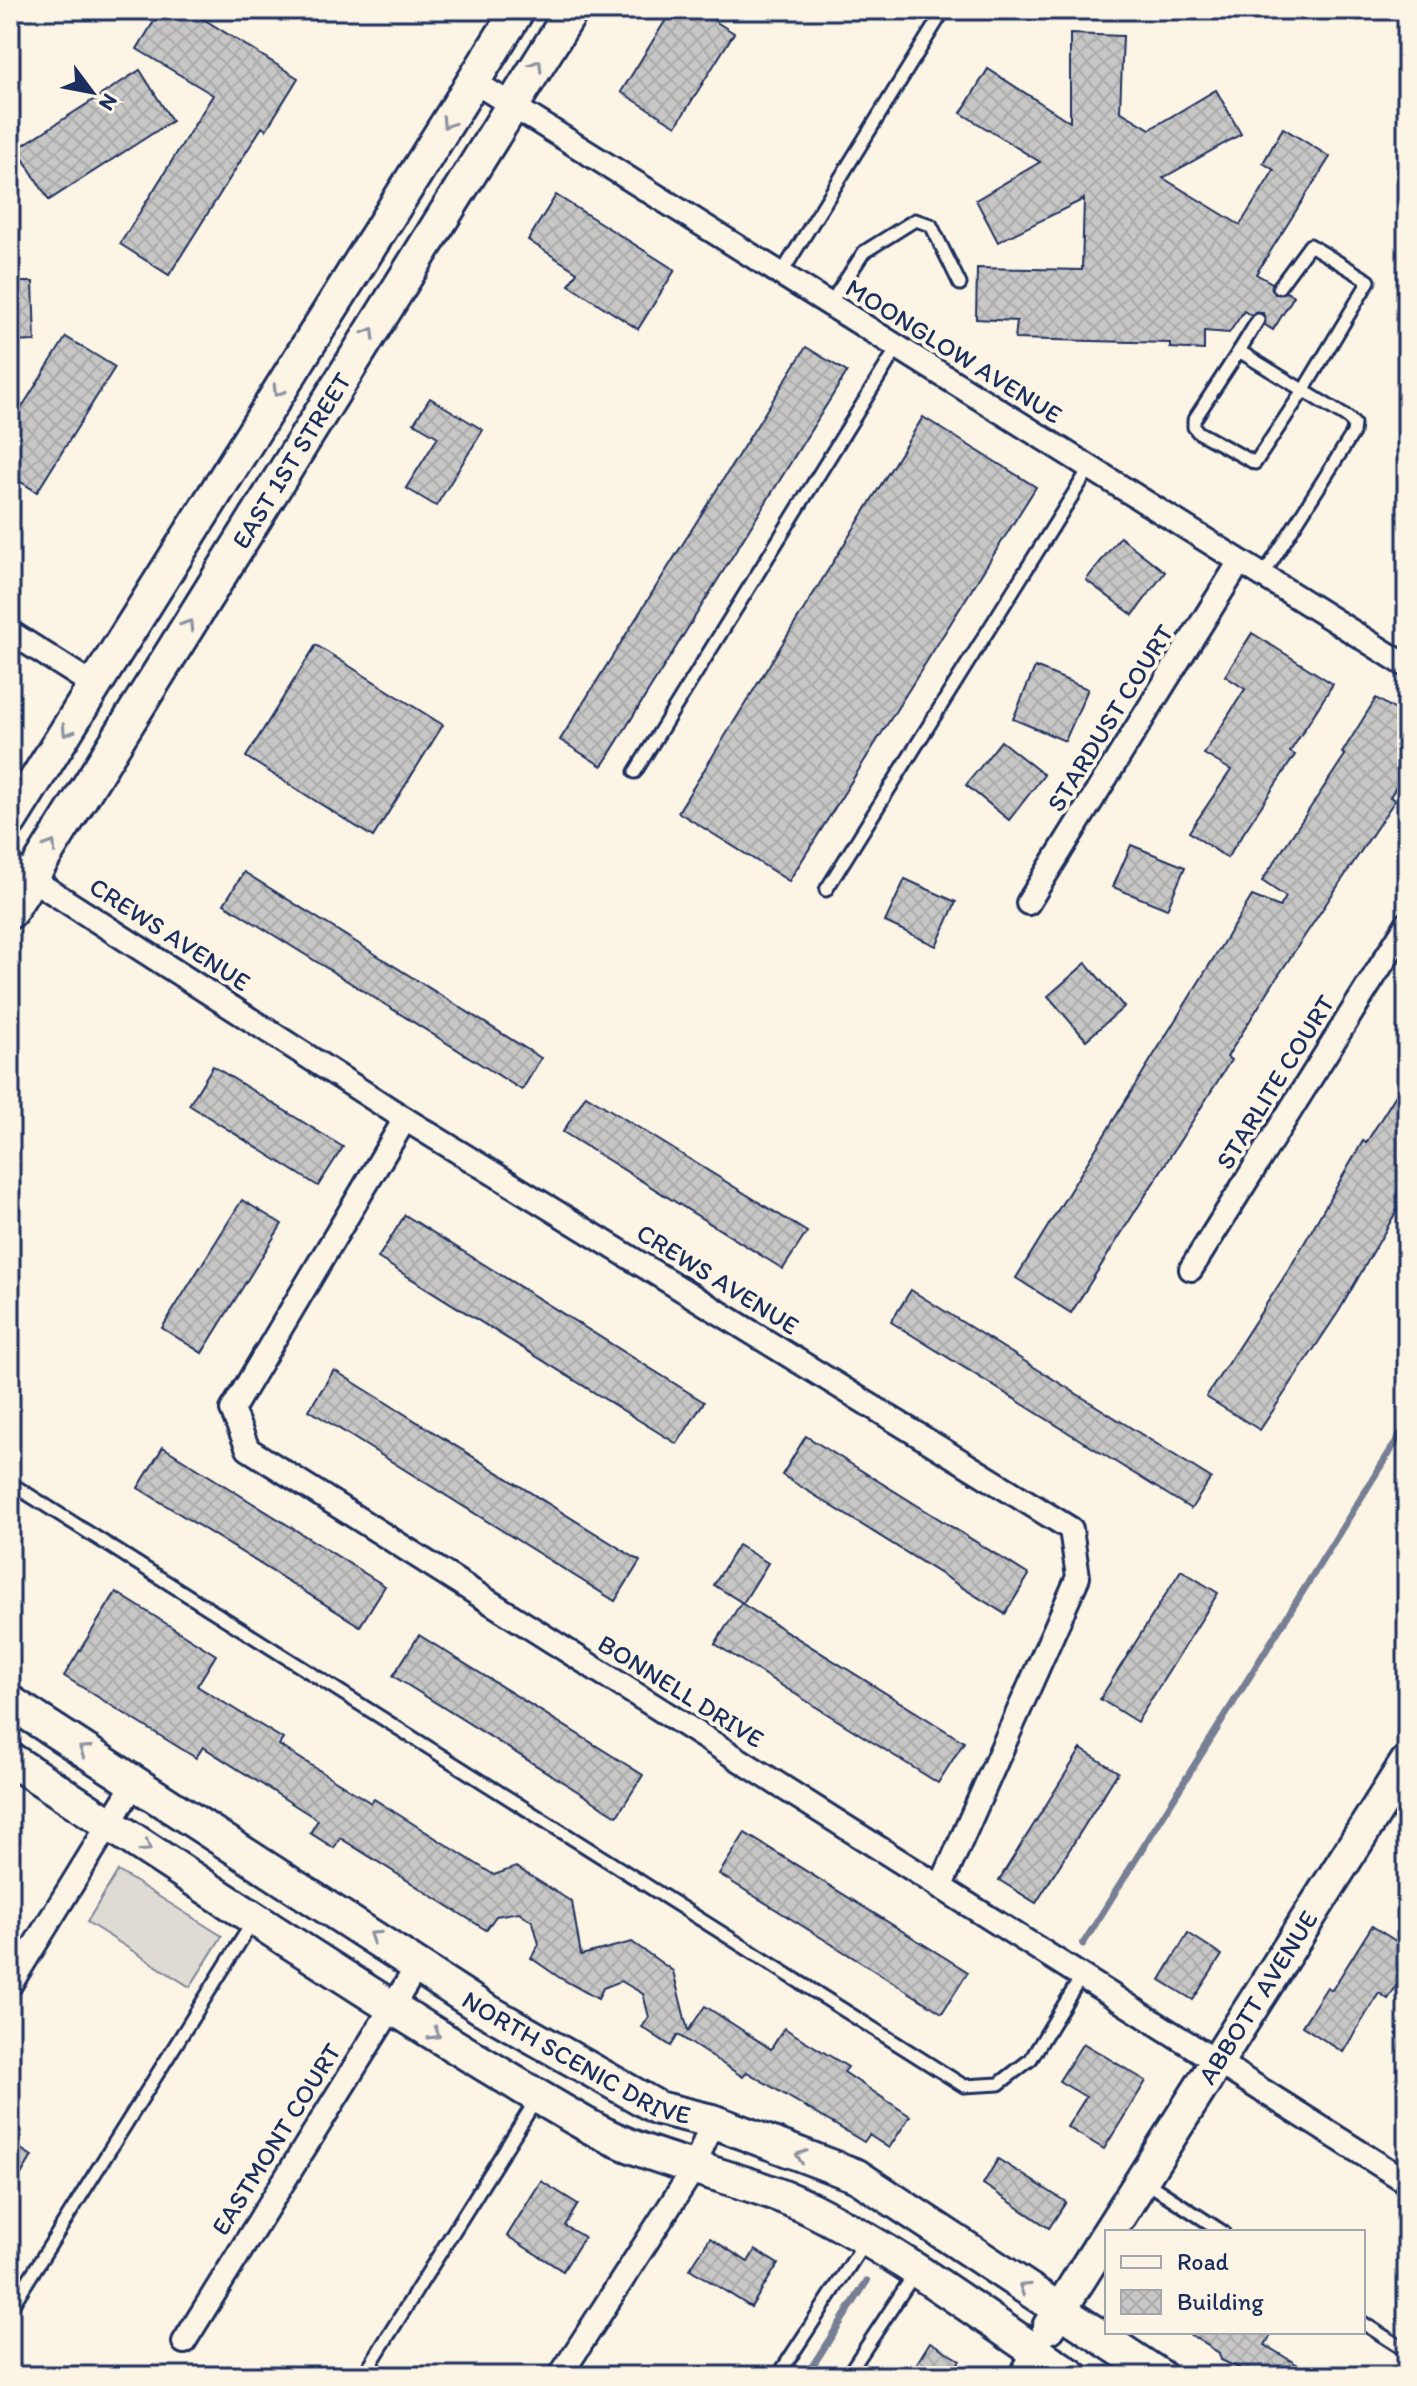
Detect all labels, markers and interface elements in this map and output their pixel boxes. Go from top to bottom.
north arrow [52,52,132,132]
one-way arrow [528,59,543,74]
text: N [93,89,124,116]
one-way arrow [441,115,456,129]
street label: MOONGLOW AVENUE [840,271,1068,431]
one-way arrow [360,327,375,342]
street label: EAST 1ST STREET [224,366,358,555]
one-way arrow [273,382,288,397]
street label: STARDUST COURT [1040,618,1181,818]
one-way arrow [178,619,194,634]
one-way arrow [62,722,77,736]
one-way arrow [41,840,57,855]
street label: CREWS AVENUE [83,870,257,998]
street label: STARLITE COURT [1209,989,1342,1175]
street label: CREWS AVENUE [631,1216,805,1342]
street label: BONNELL DRIVE [592,1627,770,1755]
one-way arrow [79,1744,93,1759]
one-way arrow [137,1838,152,1853]
street label: ABBOTT AVENUE [1191,1905,1325,2090]
one-way arrow [368,1931,382,1946]
street label: NORTH SCENIC DRIVE [456,1983,694,2131]
one-way arrow [426,2024,441,2039]
street label: EASTMONT COURT [204,2037,348,2241]
one-way arrow [795,2149,809,2166]
legend [1105,2230,1365,2334]
text: Road [1177,2247,1229,2276]
one-way arrow [1018,2282,1033,2297]
text: Building [1177,2287,1264,2316]

